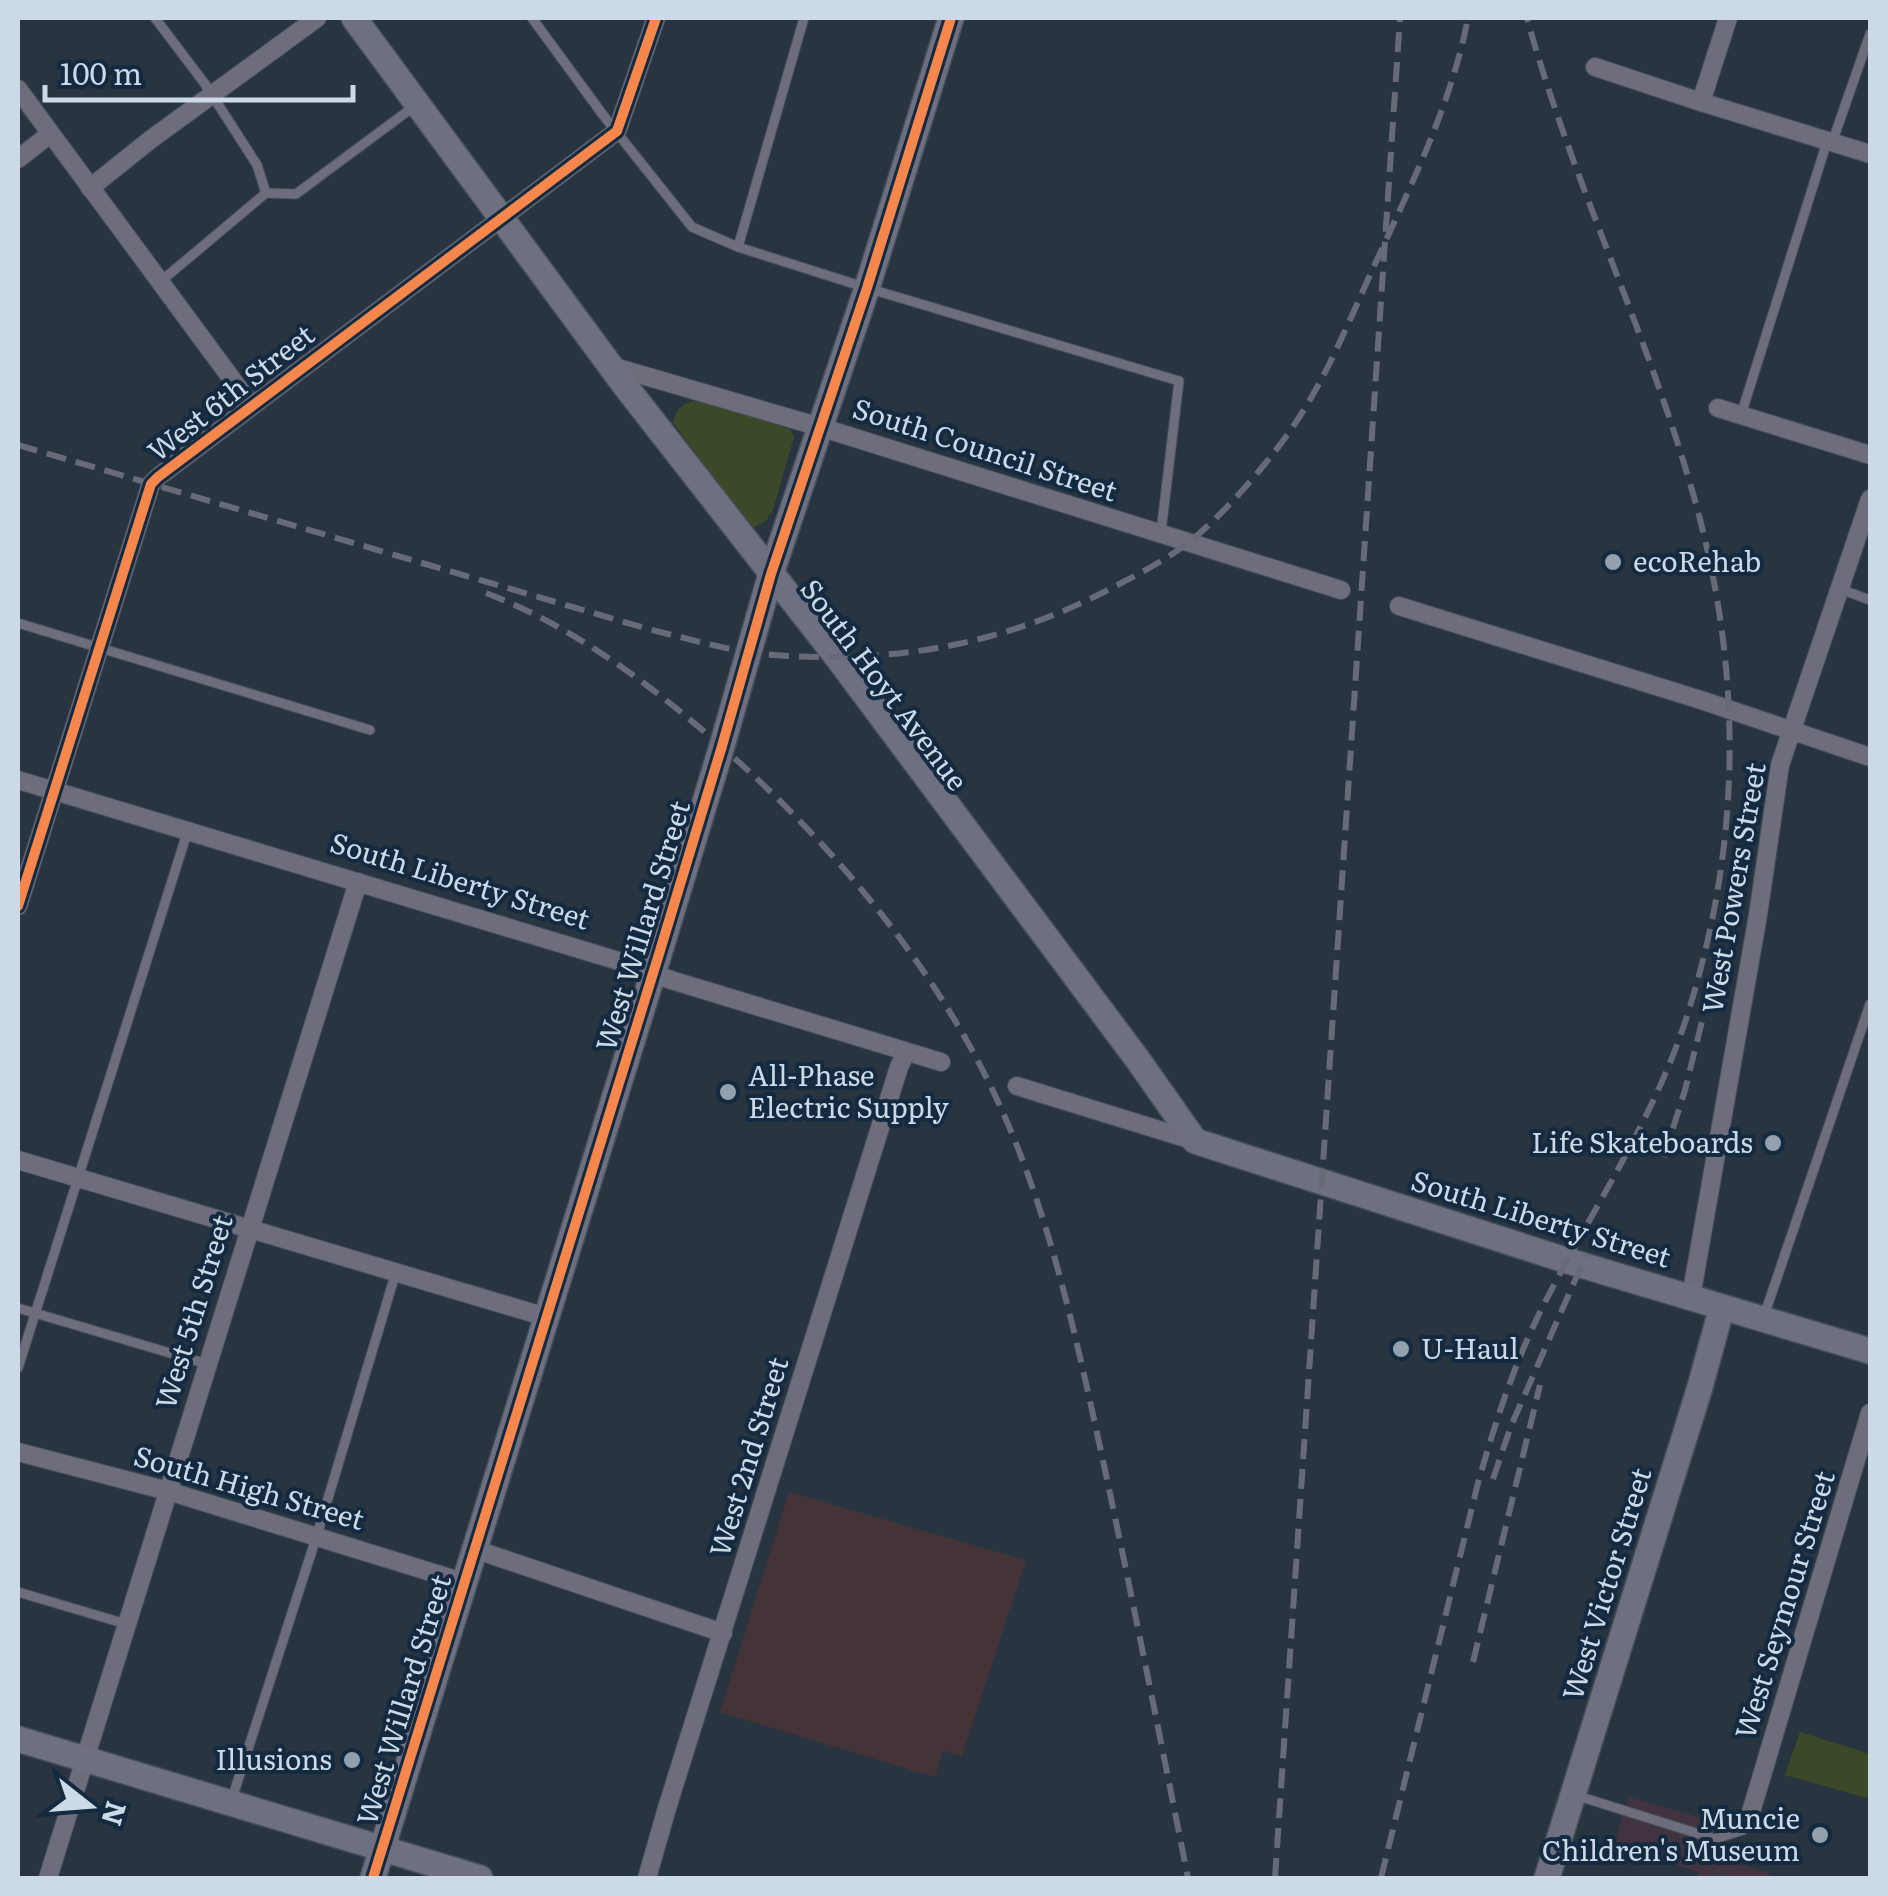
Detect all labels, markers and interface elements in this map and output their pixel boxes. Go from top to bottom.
scale bar [45,40,352,102]
text: 100 m [60,50,142,94]
street label: West 6th Street [137,312,323,470]
street label: South Council Street [848,386,1124,511]
place label: ecoRehab [1633,539,1761,581]
marker: ecoRehab [1602,551,1624,573]
street label: South Hoyt Avenue [792,569,979,799]
street label: West Powers Street [1689,758,1775,1016]
street label: West Willard Street [583,794,699,1056]
street label: South Liberty Street [326,820,596,939]
place label: All-Phase Electric Supply [748,1053,950,1127]
marker: All-Phase Electric Supply [717,1081,739,1103]
place label: Life Skateboards [1531,1120,1753,1162]
marker: Life Skateboards [1762,1132,1784,1154]
street label: South Liberty Street [1407,1158,1677,1277]
street label: West 5th Street [143,1208,242,1414]
place label: U-Haul [1421,1326,1519,1368]
marker: U-Haul [1390,1338,1412,1360]
street label: West 2nd Street [697,1351,798,1561]
street label: South High Street [129,1433,370,1539]
street label: West Victor Street [1550,1461,1661,1705]
street label: West Seymour Street [1722,1464,1844,1744]
street label: West Willard Street [344,1568,460,1830]
place label: Illusions [215,1737,332,1779]
marker: Illusions [341,1749,363,1771]
north arrow [40,1756,140,1856]
place label: Muncie Children's Museum [1542,1796,1800,1870]
text: N [92,1797,139,1831]
marker: Muncie Children's Museum [1809,1824,1831,1846]

